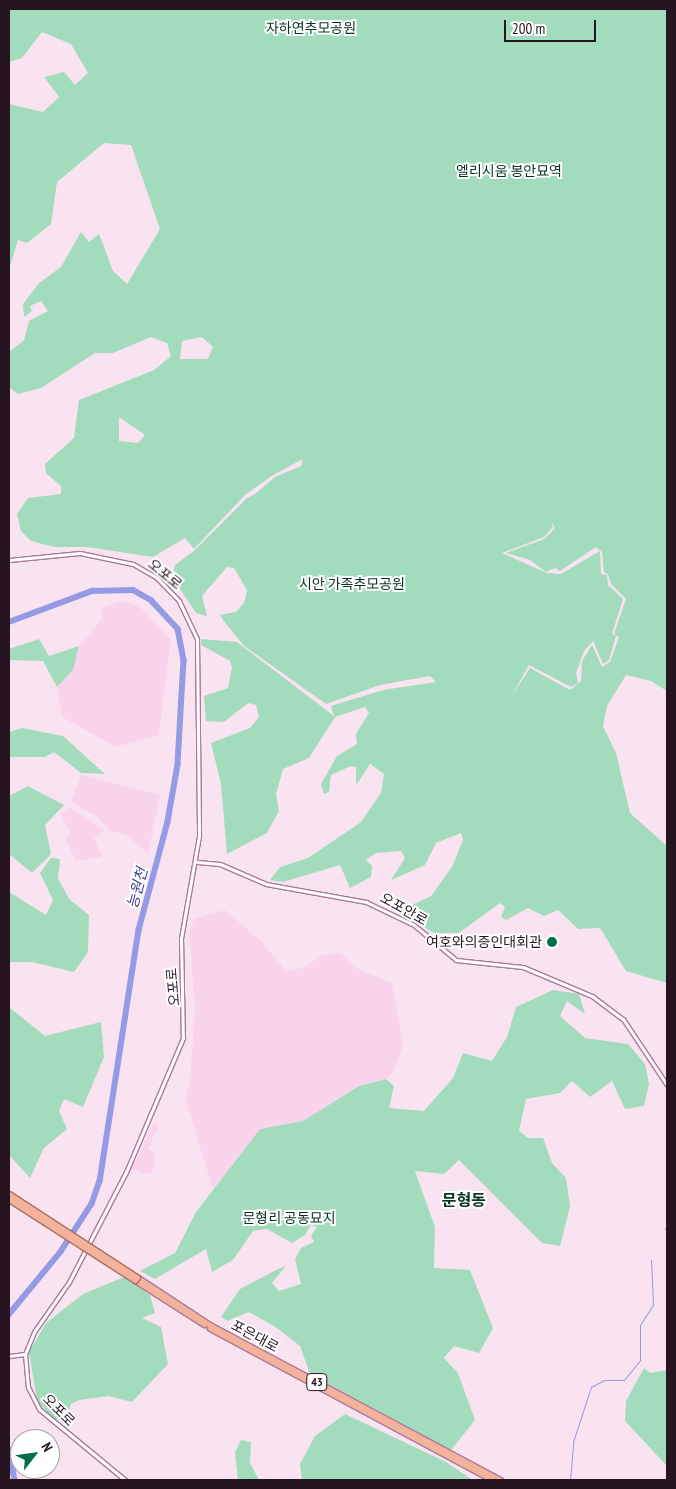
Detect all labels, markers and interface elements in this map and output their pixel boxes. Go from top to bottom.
scale bar [506,10,598,42]
text: 200 m [512,19,545,38]
park label: 자하연추모공원 [266,20,356,36]
park label: 엘리시움 봉안묘역 [456,163,562,179]
street label: 오포로 [145,555,185,593]
park label: 시안 가족추모공원 [299,576,405,592]
water label: 능원천 [123,866,151,910]
street label: 오포안로 [377,889,431,929]
place label: 여호와의증인대회관 [426,934,542,950]
marker: 여호와의증인대회관 [546,936,558,948]
street label: 오포로 [163,967,183,1007]
district label: 문형동 [442,1190,486,1210]
park label: 문형리 공동묘지 [242,1210,336,1226]
street label: 포은대로 [228,1316,282,1356]
road number: 43 [306,1372,328,1391]
street label: 오포로 [39,1390,79,1430]
north arrow [10,1429,60,1479]
text: N [37,1439,57,1455]

